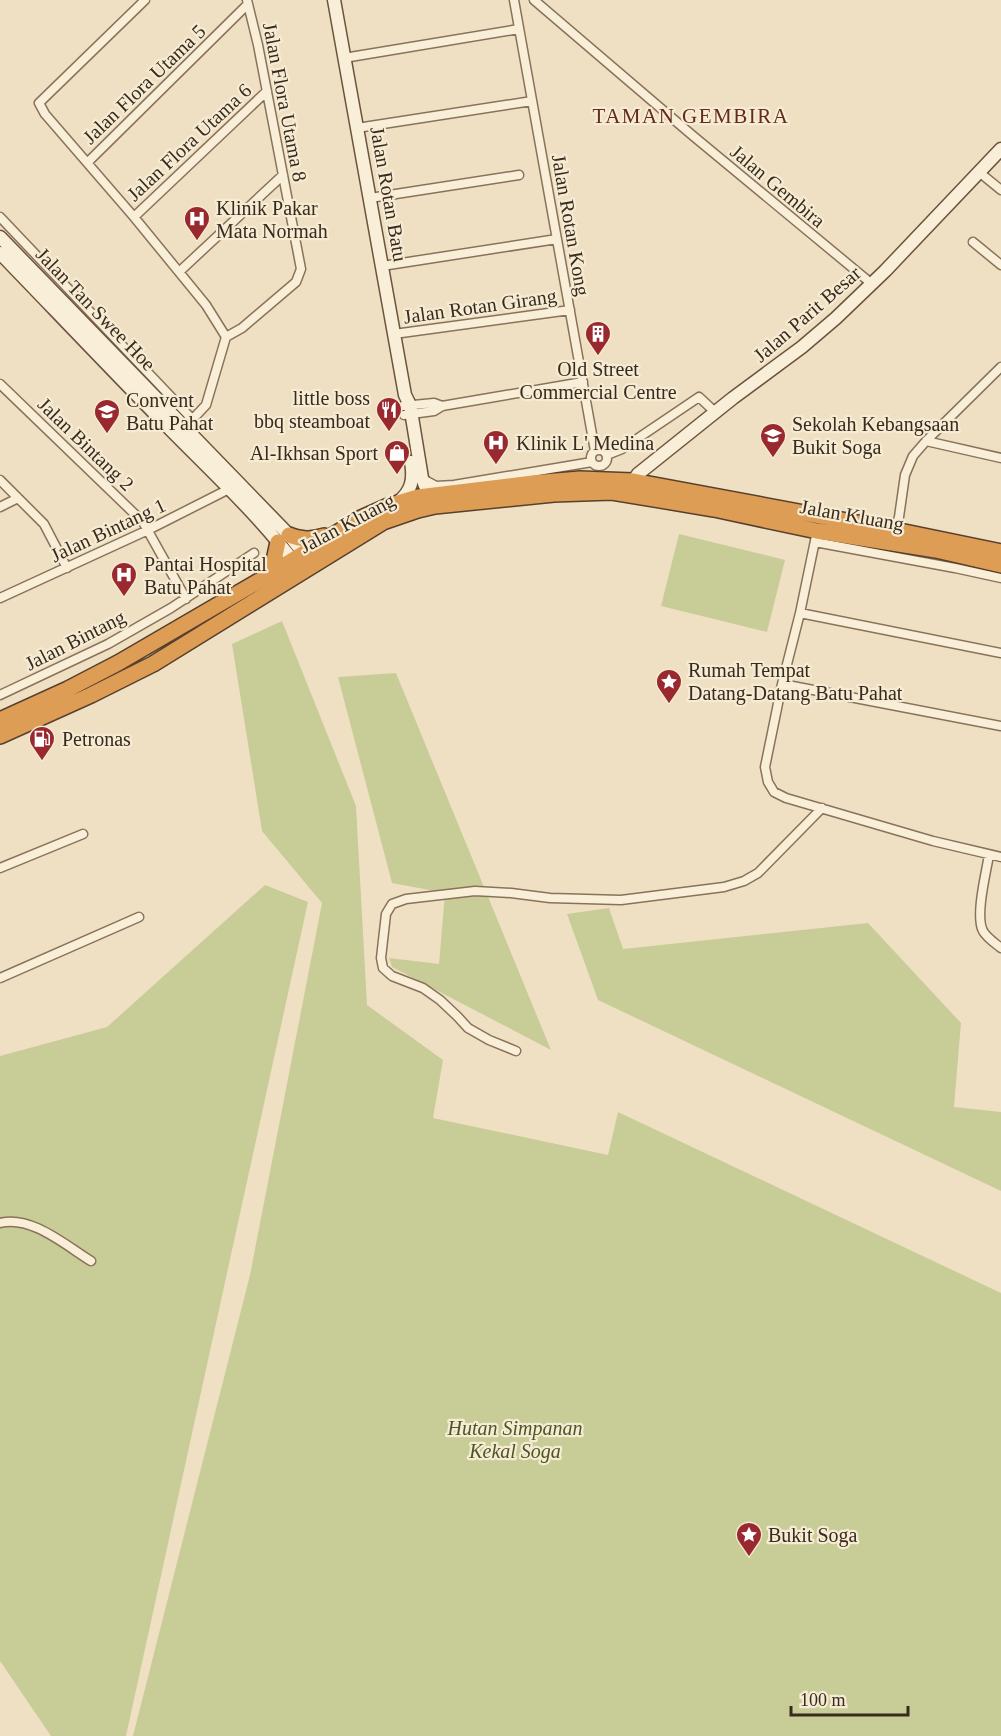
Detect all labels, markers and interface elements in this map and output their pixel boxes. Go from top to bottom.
street label: Jalan Flora Utama 5 [78,20,210,148]
street label: Jalan Flora Utama 8 [259,21,311,183]
street label: Jalan Flora Utama 6 [122,79,256,205]
district label: TAMAN GEMBIRA [593,104,789,128]
street label: Jalan Rotan Batu [366,125,412,263]
street label: Jalan Gembira [726,140,830,232]
street label: Jalan Rotan Kong [547,153,594,298]
place label: Klinik Pakar Mata Normah [216,197,328,242]
hospital icon: Klinik Pakar Mata Normah [182,204,212,242]
street label: Jalan Tan Swee Hoe [32,243,160,375]
street label: Jalan Parit Besar [749,261,865,366]
street label: Jalan Rotan Girang [402,284,558,329]
building icon: Old Street Commercial Centre [583,319,613,357]
place label: Old Street Commercial Centre [519,358,677,403]
place label: little boss bbq steamboat [254,387,370,433]
place label: Convent Batu Pahat [126,389,214,434]
street label: Jalan Bintang 2 [33,393,138,496]
restaurant icon: little boss bbq steamboat [374,395,404,433]
school or university icon: Convent Batu Pahat [92,397,122,435]
place label: Sekolah Kebangsaan Bukit Soga [792,413,959,459]
school or university icon: Sekolah Kebangsaan Bukit Soga [758,421,788,459]
hospital icon: Klinik L' Medina [481,428,511,466]
place label: Klinik L' Medina [516,432,654,454]
shop icon: Al-Ikhsan Sport [382,438,412,476]
place label: Al-Ikhsan Sport [250,442,378,465]
street label: Jalan Kluang [295,489,399,558]
street label: Jalan Bintang 1 [47,494,169,567]
street label: Jalan Kluang [798,495,906,536]
place label: Pantai Hospital Batu Pahat [144,553,267,598]
hospital icon: Pantai Hospital Batu Pahat [109,560,139,598]
street label: Jalan Bintang [21,605,129,676]
place label: Rumah Tempat Datang-Datang Batu Pahat [688,659,903,705]
place icon: Rumah Tempat Datang-Datang Batu Pahat [654,667,684,705]
fuel station icon: Petronas [27,724,57,762]
place label: Petronas [62,728,131,750]
park label: Hutan Simpanan Kekal Soga [447,1417,583,1463]
place icon: Bukit Soga [734,1520,764,1558]
place label: Bukit Soga [768,1524,858,1547]
scale bar [791,1679,908,1717]
text: 100 m [800,1690,846,1710]

